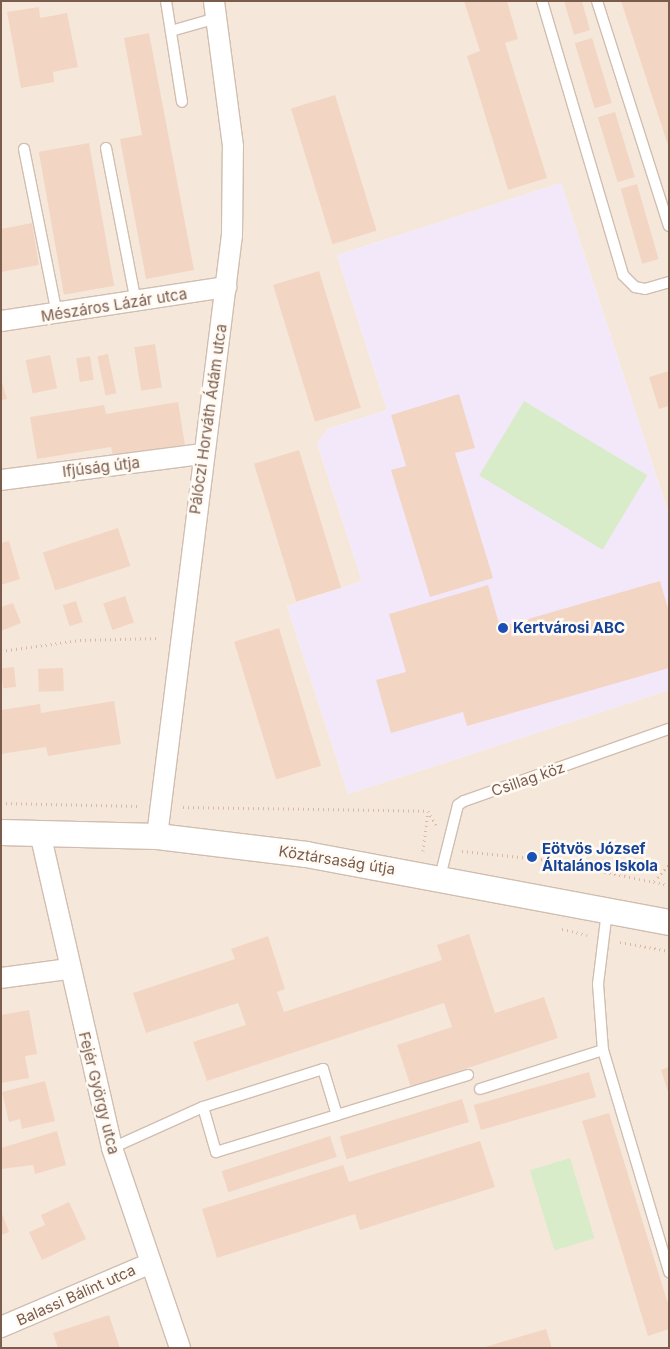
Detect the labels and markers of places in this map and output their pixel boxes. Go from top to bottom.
place label: Kertvárosi ABC [513,619,625,637]
marker: Kertvárosi ABC [497,622,509,634]
place label: Eötvös József Általános Iskola [542,839,658,874]
marker: Eötvös József Általános Iskola [526,851,538,863]

